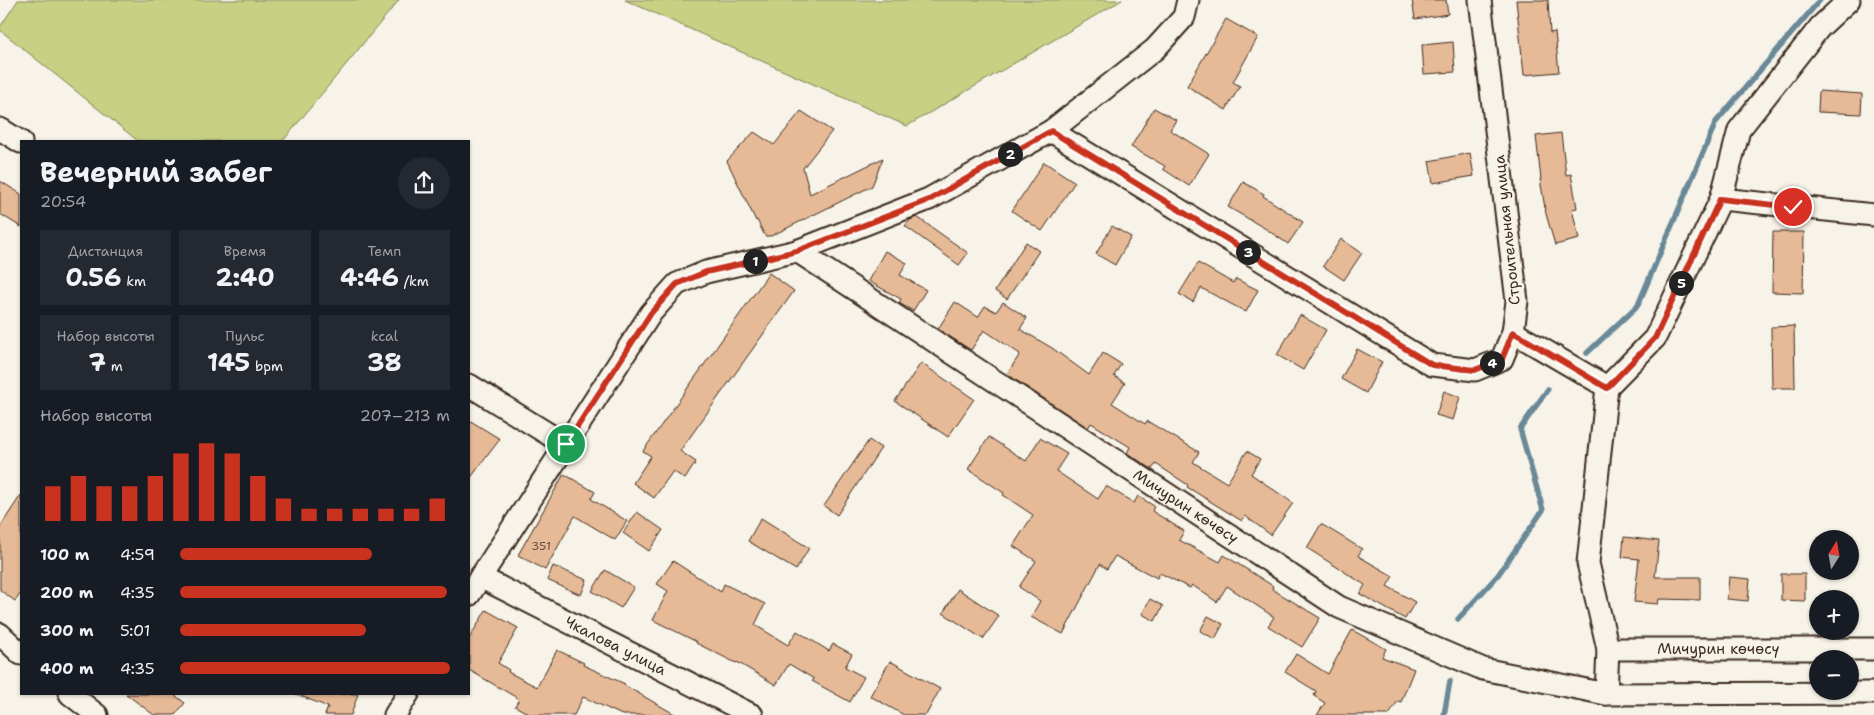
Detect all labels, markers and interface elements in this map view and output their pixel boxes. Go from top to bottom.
pin: 2 [998,142,1022,166]
text: 2 [1006,145,1015,163]
text: Вечерний забег [40,153,272,191]
street label: Строительная улица [1489,153,1525,306]
button: share [398,157,450,209]
pin [1772,186,1814,228]
text: 20:54 [40,191,86,212]
icon: check [1779,193,1807,221]
pin: 3 [1236,240,1260,264]
text: Дистанция [68,242,143,260]
text: Время [224,242,266,260]
text: Темп [367,242,401,260]
text: 3 [1244,243,1253,261]
pin: 1 [742,248,768,274]
text: 1 [752,252,759,270]
text: 0.56 [65,260,122,294]
text: 2:40 [215,260,275,294]
text: 4:46 [340,260,399,294]
pin: 5 [1668,270,1694,296]
text: km [122,272,146,290]
text: /km [399,272,429,290]
text: 5 [1677,274,1686,292]
text: Набор высоты [57,327,155,345]
text: Пульс [225,327,265,345]
text: kcal [371,327,398,345]
text: 7 [88,345,106,379]
text: 145 [207,345,250,379]
text: 38 [367,345,402,379]
pin: 4 [1480,350,1504,376]
text: 4 [1488,354,1497,372]
text: m [106,357,123,375]
text: bpm [250,357,283,375]
text: Набор высоты [40,405,152,426]
text: 207–213 m [360,405,450,426]
pin [545,423,587,465]
icon: arrive [552,430,580,458]
street label: Мичурин көчөсү [1129,464,1242,548]
north arrow [1809,530,1859,580]
map controls [1809,530,1859,700]
house number: 351 [531,538,551,554]
text: 100 m [40,544,89,565]
text: 4:59 [120,544,155,565]
text: 200 m [40,582,93,603]
text: 4:35 [120,582,155,603]
button: + [1809,590,1859,640]
street label: Чкалова улица [561,612,670,680]
text: 300 m [40,620,94,641]
text: 5:01 [120,620,150,641]
street label: Мичурин көчөсү [1657,639,1779,659]
button: − [1809,650,1859,700]
text: 400 m [40,658,94,679]
text: 4:35 [120,658,155,679]

